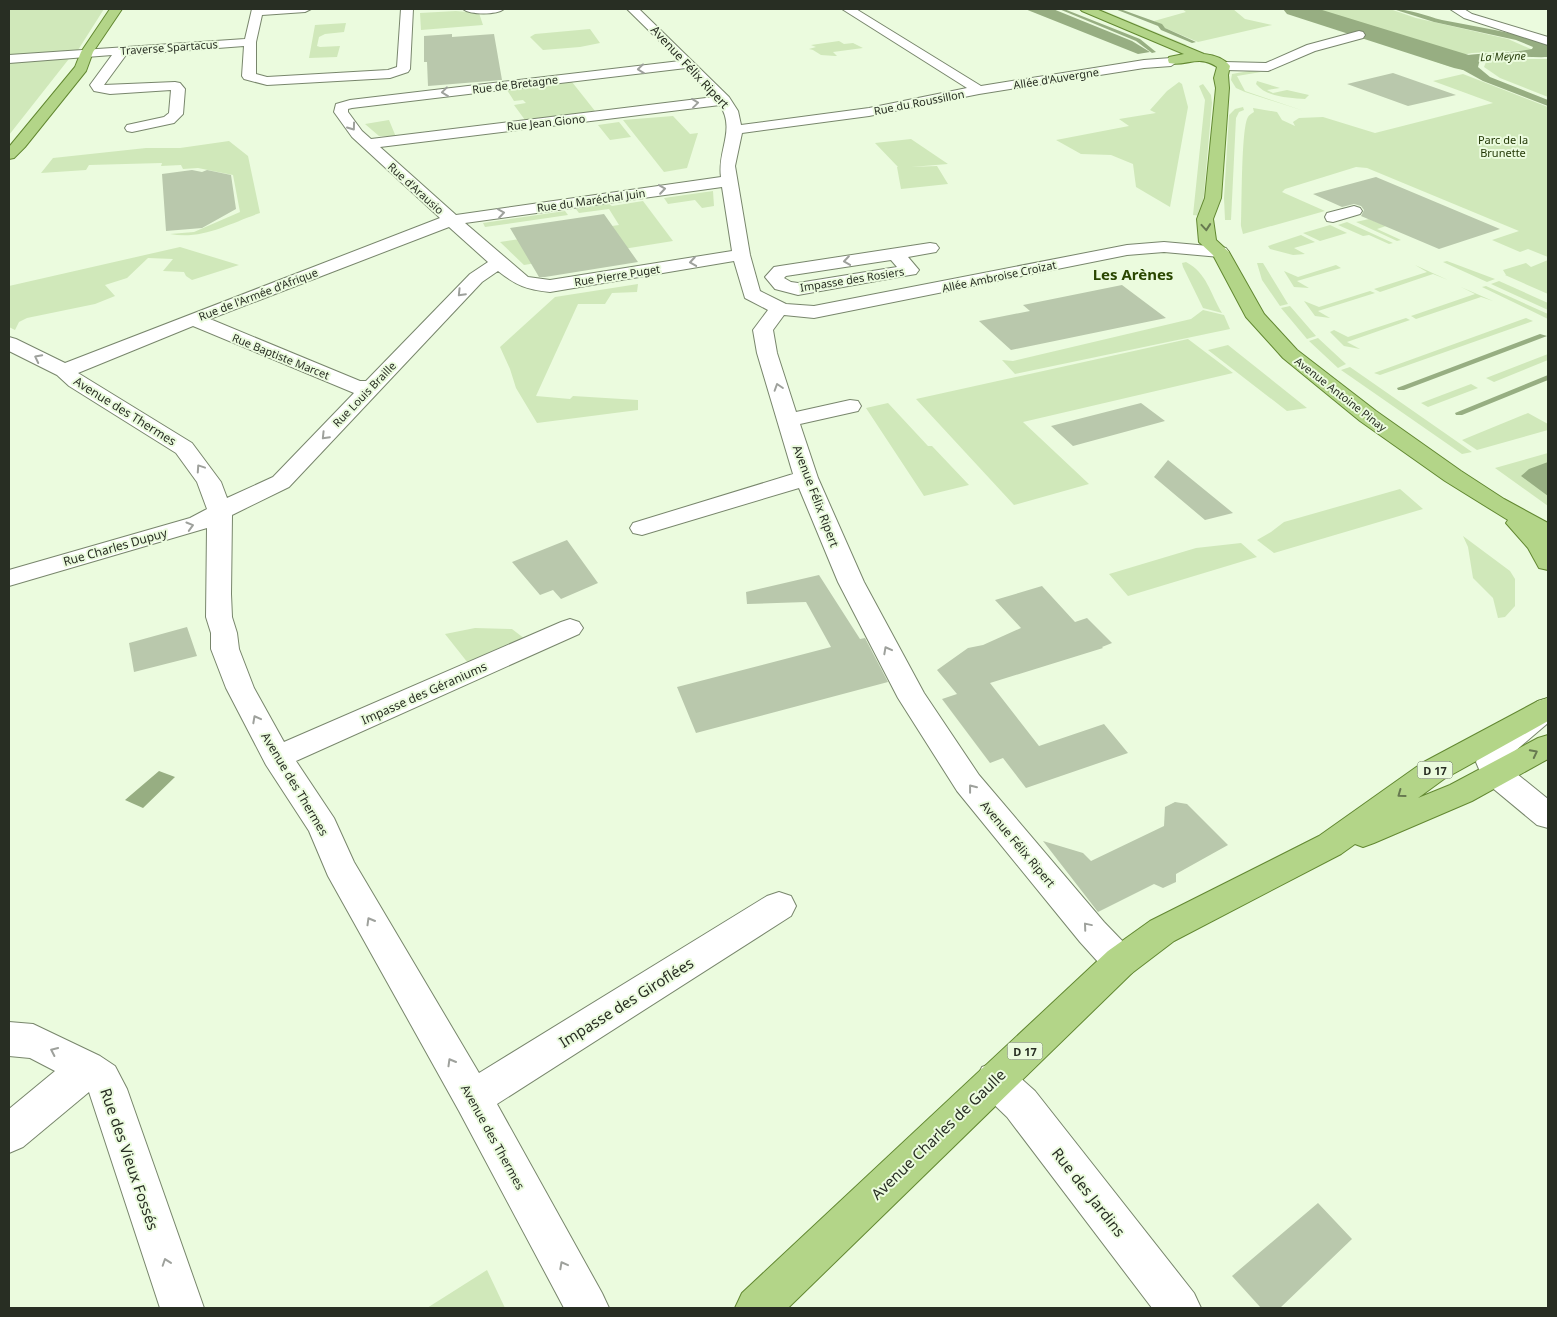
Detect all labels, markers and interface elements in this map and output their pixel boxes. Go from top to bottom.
street label: Avenue Félix Ripert [647,22,733,113]
street label: Traverse Spartacus [120,36,218,58]
water label: La Meyne [1480,48,1527,64]
one-way arrow [636,63,644,74]
street label: Allée d'Auvergne [1012,64,1100,92]
street label: Rue de Bretagne [471,71,559,97]
one-way arrow [440,86,448,97]
street label: Rue du Roussillon [872,86,966,118]
one-way arrow [691,99,700,109]
street label: Rue Jean Giono [506,110,586,134]
one-way arrow [346,121,355,131]
park label: Parc de la Brunette [1478,132,1528,160]
street label: Rue d'Arausio [385,159,447,217]
street label: Rue du Maréchal Juin [536,185,646,215]
one-way arrow [658,185,666,195]
one-way arrow [497,208,506,218]
one-way arrow [1200,224,1211,232]
one-way arrow [843,256,851,266]
one-way arrow [689,257,698,267]
street label: Allée Ambroise Croizat [941,257,1057,295]
street label: Rue Pierre Puget [573,261,661,289]
street label: Impasse des Rosiers [799,263,905,295]
street label: Rue de l'Armée d'Afrique [196,264,320,324]
district label: Les Arènes [1093,264,1173,284]
one-way arrow [458,288,467,297]
street label: Rue Baptiste Marcet [230,330,332,382]
street label: Avenue Antoine Pinay [1292,353,1390,435]
one-way arrow [34,354,43,364]
street label: Rue Louis Braille [329,358,399,430]
street label: Avenue des Thermes [71,373,180,450]
one-way arrow [774,384,784,392]
one-way arrow [322,430,331,439]
street label: Avenue Félix Ripert [789,443,844,550]
one-way arrow [197,464,206,473]
one-way arrow [185,521,194,531]
street label: Rue Charles Dupuy [61,524,170,570]
one-way arrow [883,646,893,655]
street label: Impasse des Géraniums [359,658,490,728]
one-way arrow [252,715,262,724]
street label: Avenue des Thermes [257,729,333,839]
one-way arrow [1529,749,1538,759]
road number: D 17 [1418,762,1452,778]
one-way arrow [970,785,978,794]
one-way arrow [1397,788,1407,797]
street label: Avenue Félix Ripert [977,797,1060,891]
one-way arrow [367,917,377,926]
one-way arrow [1084,923,1093,932]
street label: Impasse des Giroflées [555,952,697,1052]
road number: D 17 [1008,1042,1042,1060]
one-way arrow [50,1047,59,1057]
one-way arrow [447,1058,457,1067]
street label: Avenue Charles de Gaulle [866,1064,1010,1204]
street label: Avenue des Thermes [457,1081,529,1193]
street label: Rue des Vieux Fossés [96,1085,164,1233]
street label: Rue des Jardins [1048,1143,1130,1241]
one-way arrow [162,1259,172,1267]
one-way arrow [559,1262,569,1271]

